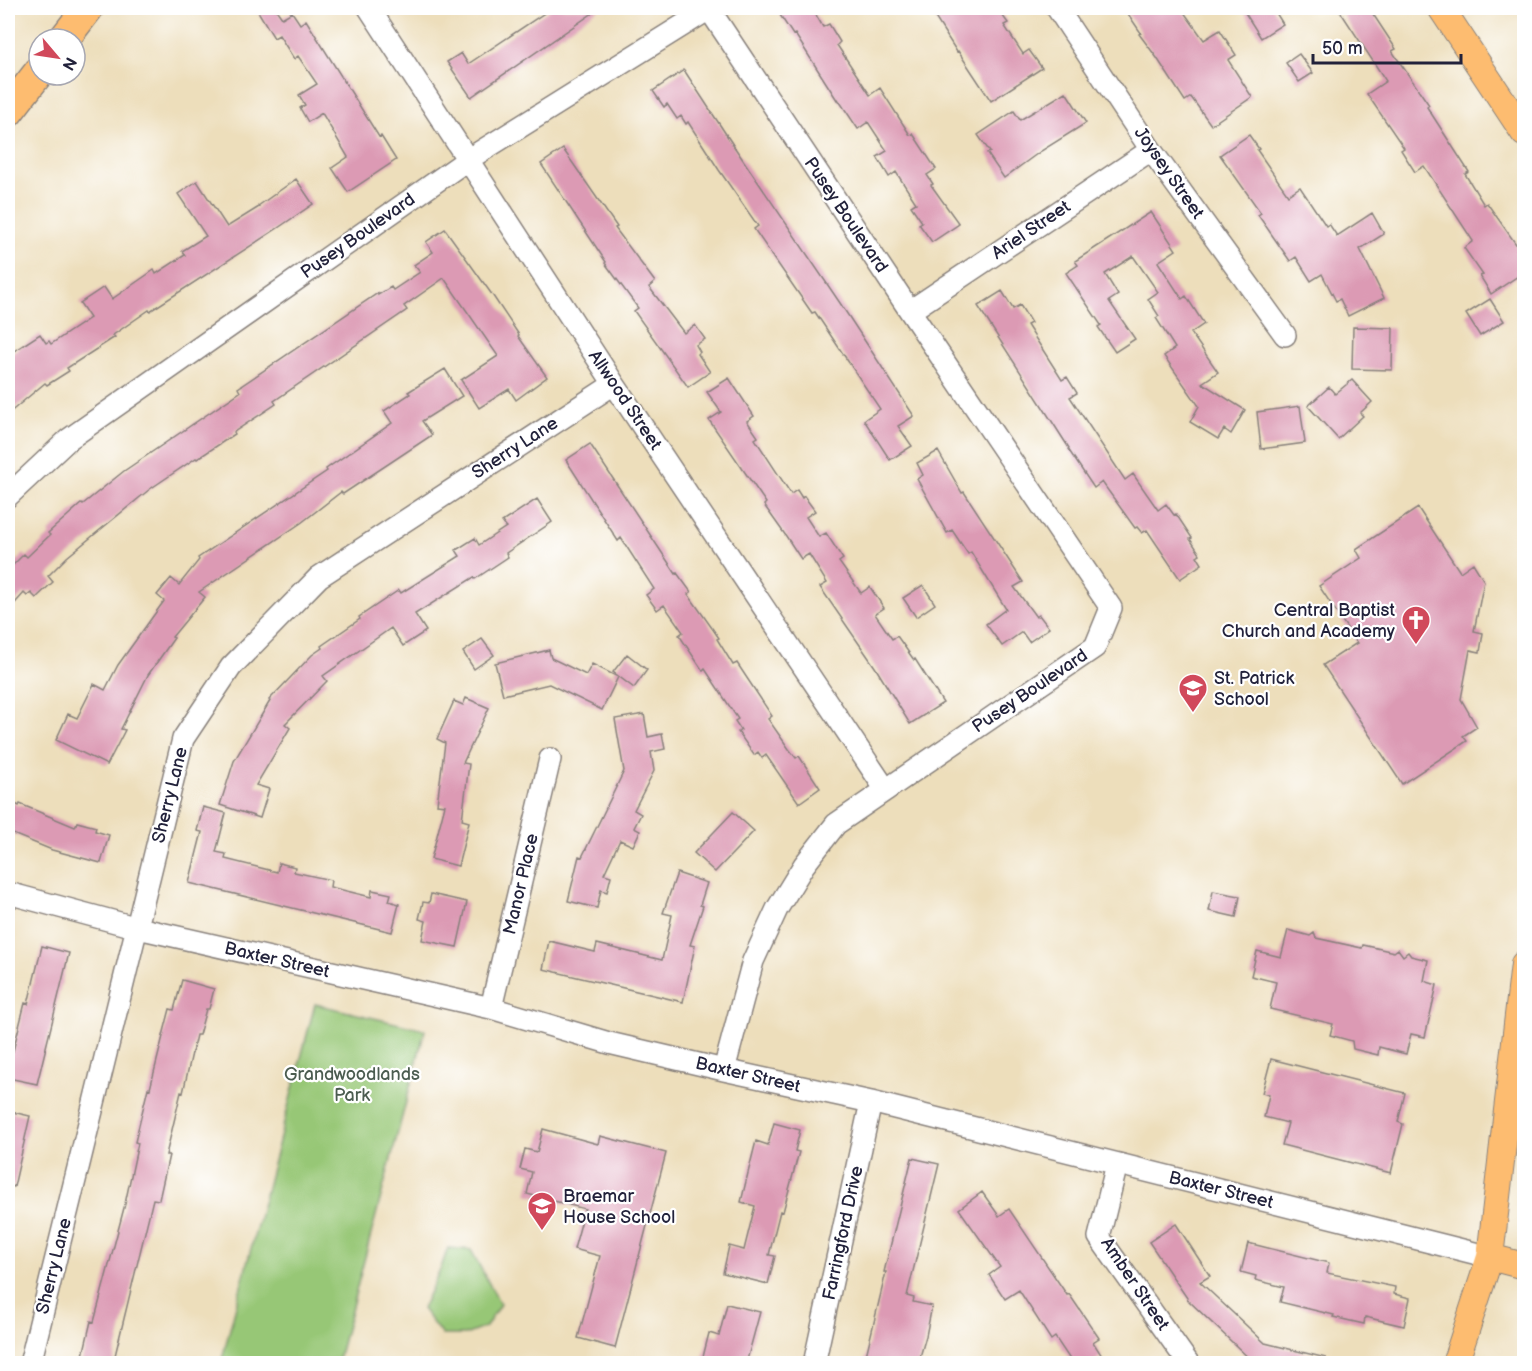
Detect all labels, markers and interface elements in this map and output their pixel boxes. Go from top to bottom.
north arrow [27,27,87,87]
scale bar [1313,27,1462,65]
text: 50 m [1322,38,1363,59]
text: N [58,54,80,73]
street label: Joysey Street [1130,123,1209,223]
street label: Pusey Boulevard [800,153,892,277]
street label: Pusey Boulevard [297,189,419,283]
street label: Ariel Street [988,196,1075,264]
street label: Allwood Street [584,346,666,454]
street label: Sherry Lane [468,412,562,484]
place label: Central Baptist Church and Academy [1222,600,1396,642]
church icon: Central Baptist Church and Academy [1400,604,1432,646]
street label: Pusey Boulevard [968,645,1092,737]
place label: St. Patrick School [1214,668,1294,710]
school or university icon: St. Patrick School [1177,672,1209,714]
street label: Sherry Lane [148,745,192,845]
street label: Manor Place [499,831,543,937]
street label: Baxter Street [222,938,332,982]
street label: Baxter Street [693,1053,803,1097]
park label: Grandwoodlands Park [284,1064,420,1106]
street label: Farringford Drive [819,1164,868,1302]
street label: Baxter Street [1167,1167,1276,1213]
place label: Braemar House School [563,1186,675,1228]
school or university icon: Braemar House School [526,1190,558,1232]
street label: Sherry Lane [32,1216,76,1316]
street label: Amber Street [1096,1234,1174,1335]

